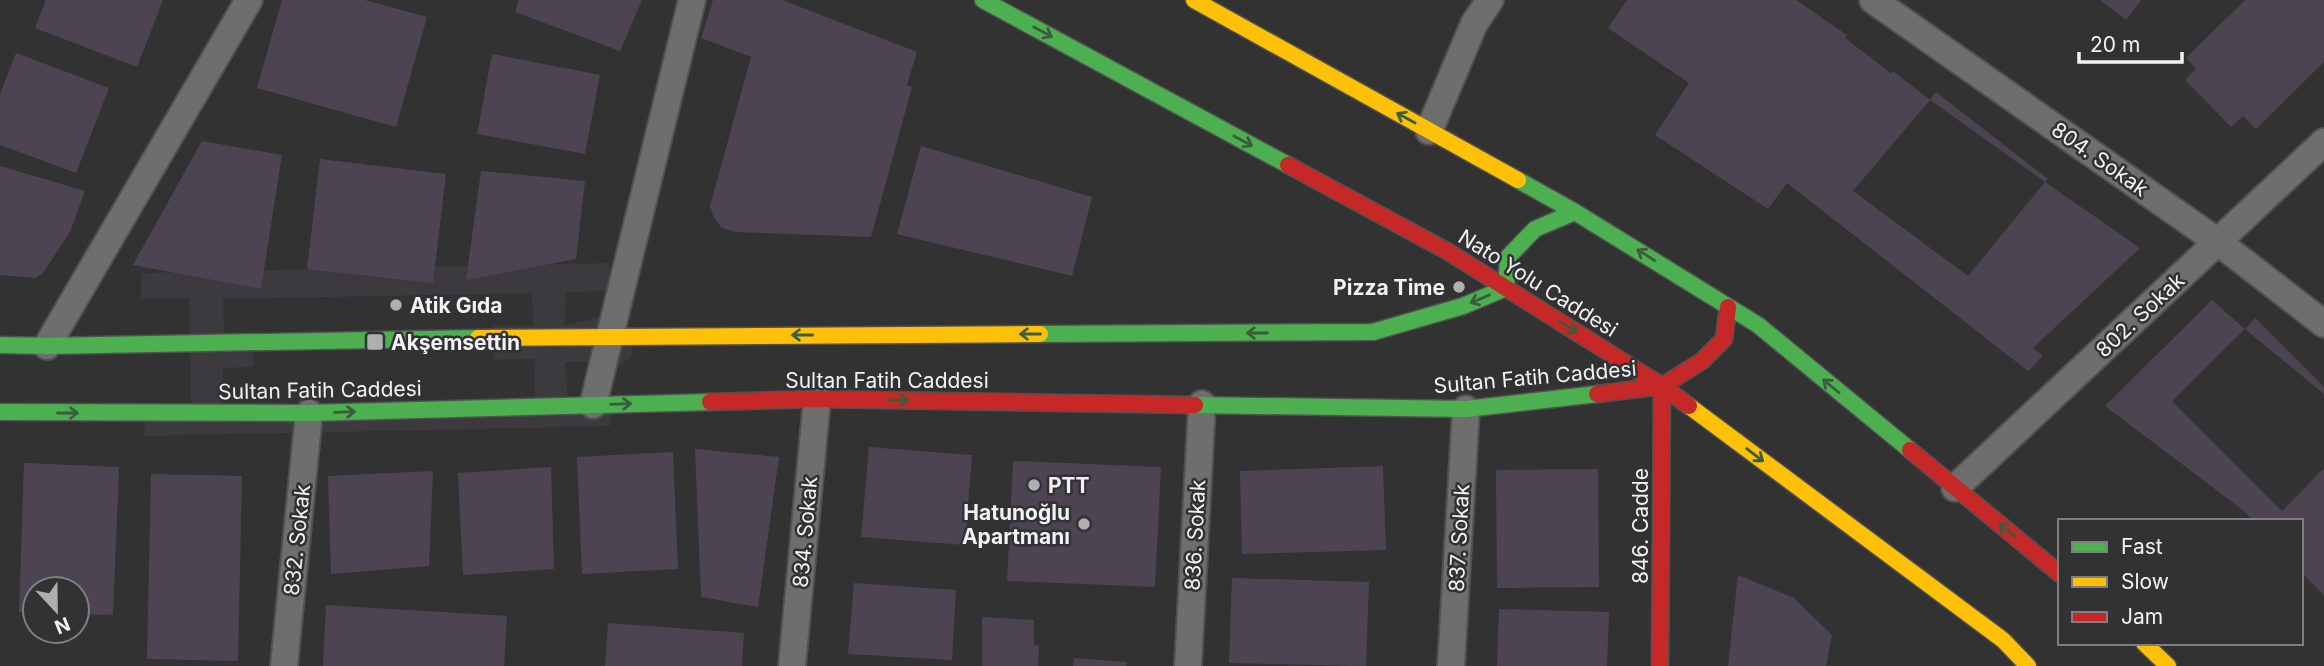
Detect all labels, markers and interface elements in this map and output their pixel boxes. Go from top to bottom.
scale bar [2079,21,2182,65]
one-way arrow [1032,26,1053,40]
text: 20 m [2090,32,2140,57]
one-way arrow [1396,111,1417,124]
street label: 804. Sokak [2047,117,2153,202]
one-way arrow [1232,134,1253,148]
street label: Nato Yolu Caddesi [1454,224,1622,342]
one-way arrow [1636,248,1656,262]
street label: 802. Sokak [2091,267,2190,362]
place label: Pizza Time [1333,275,1445,300]
marker: Pizza Time [1451,279,1467,295]
place label: Atik Gıda [410,293,503,318]
one-way arrow [1469,293,1491,306]
marker: Atik Gıda [388,297,404,313]
one-way arrow [1558,319,1577,334]
one-way arrow [1246,326,1269,340]
one-way arrow [1019,327,1042,341]
one-way arrow [791,328,814,342]
place label: Akşemsettin [391,330,520,355]
marker: Akşemsettin [365,332,385,352]
street label: Sultan Fatih Caddesi [1433,356,1637,398]
street label: Sultan Fatih Caddesi [785,368,989,393]
street label: Sultan Fatih Caddesi [218,376,422,404]
one-way arrow [1823,378,1841,394]
one-way arrow [886,393,909,407]
one-way arrow [609,398,632,411]
one-way arrow [333,405,356,419]
one-way arrow [56,406,79,420]
one-way arrow [1745,448,1764,463]
street label: 846. Cadde [1628,468,1653,584]
place label: PTT [1048,473,1090,498]
street label: 834. Sokak [788,475,822,589]
marker: PTT [1026,477,1042,493]
street label: 836. Sokak [1180,478,1210,591]
street label: 832. Sokak [279,483,315,597]
street label: 837. Sokak [1444,483,1474,593]
place label: Hatunoğlu Apartmanı [962,500,1070,549]
marker: Hatunoğlu Apartmanı [1076,516,1092,532]
legend [2058,519,2303,645]
one-way arrow [1998,523,2016,539]
text: Fast [2121,534,2163,559]
text: Slow [2121,569,2169,594]
north arrow [21,575,91,645]
text: Jam [2121,604,2163,629]
text: N [51,612,73,639]

